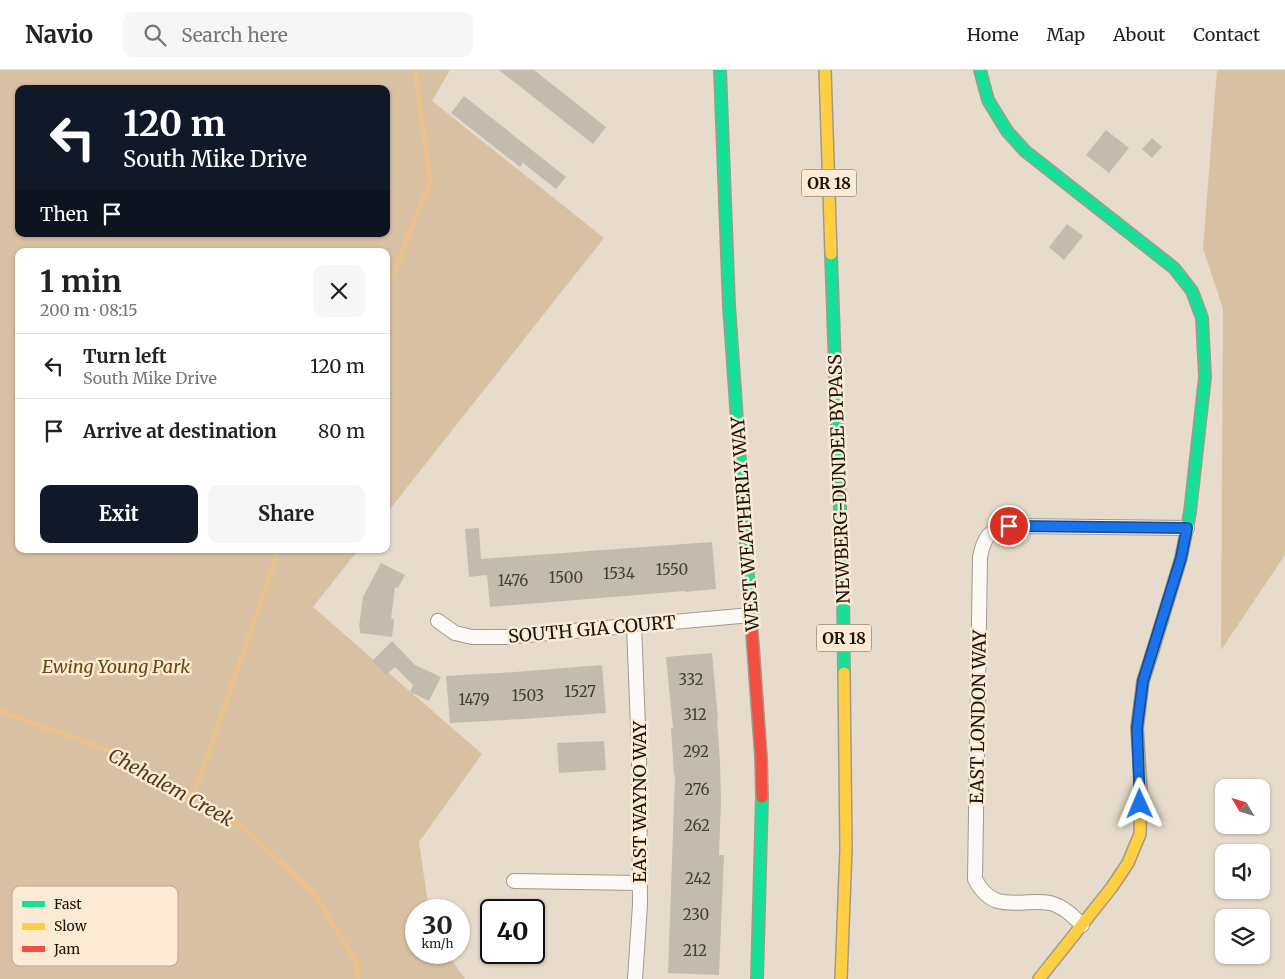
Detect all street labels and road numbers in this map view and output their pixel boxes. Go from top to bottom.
road number: OR 18 [802,170,856,196]
street label: NEWBERG-DUNDEE BYPASS [823,354,855,604]
street label: WEST WEATHERLY WAY [726,416,764,633]
street label: SOUTH GIA COURT [507,610,677,648]
road number: OR 18 [816,624,872,652]
street label: EAST LONDON WAY [965,629,991,804]
street label: EAST WAYNO WAY [628,720,651,883]

